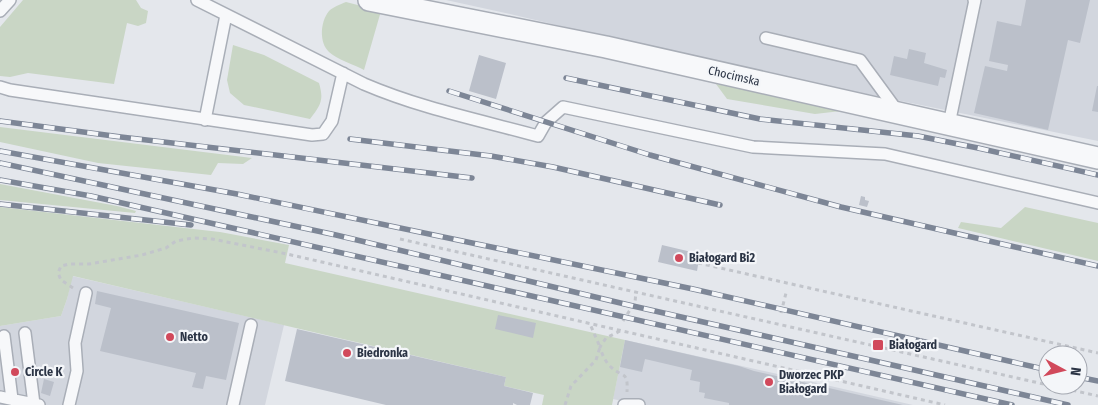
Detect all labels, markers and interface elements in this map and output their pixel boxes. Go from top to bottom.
street label: Chocimska [707,63,761,89]
place label: Białogard Bi2 [689,251,755,265]
marker: Białogard Bi2 [673,252,685,264]
place label: Netto [180,330,209,344]
marker: Netto [164,331,176,343]
marker: Białogard [871,338,885,352]
place label: Białogard [889,338,937,352]
north arrow [1038,345,1088,395]
place label: Biedronka [357,346,408,360]
marker: Biedronka [341,347,353,359]
place label: Circle K [25,365,63,379]
marker: Circle K [9,366,21,378]
text: N [1066,366,1084,377]
place label: Dworzec PKP Białogard [779,368,844,396]
marker: Dworzec PKP Białogard [763,376,775,388]

